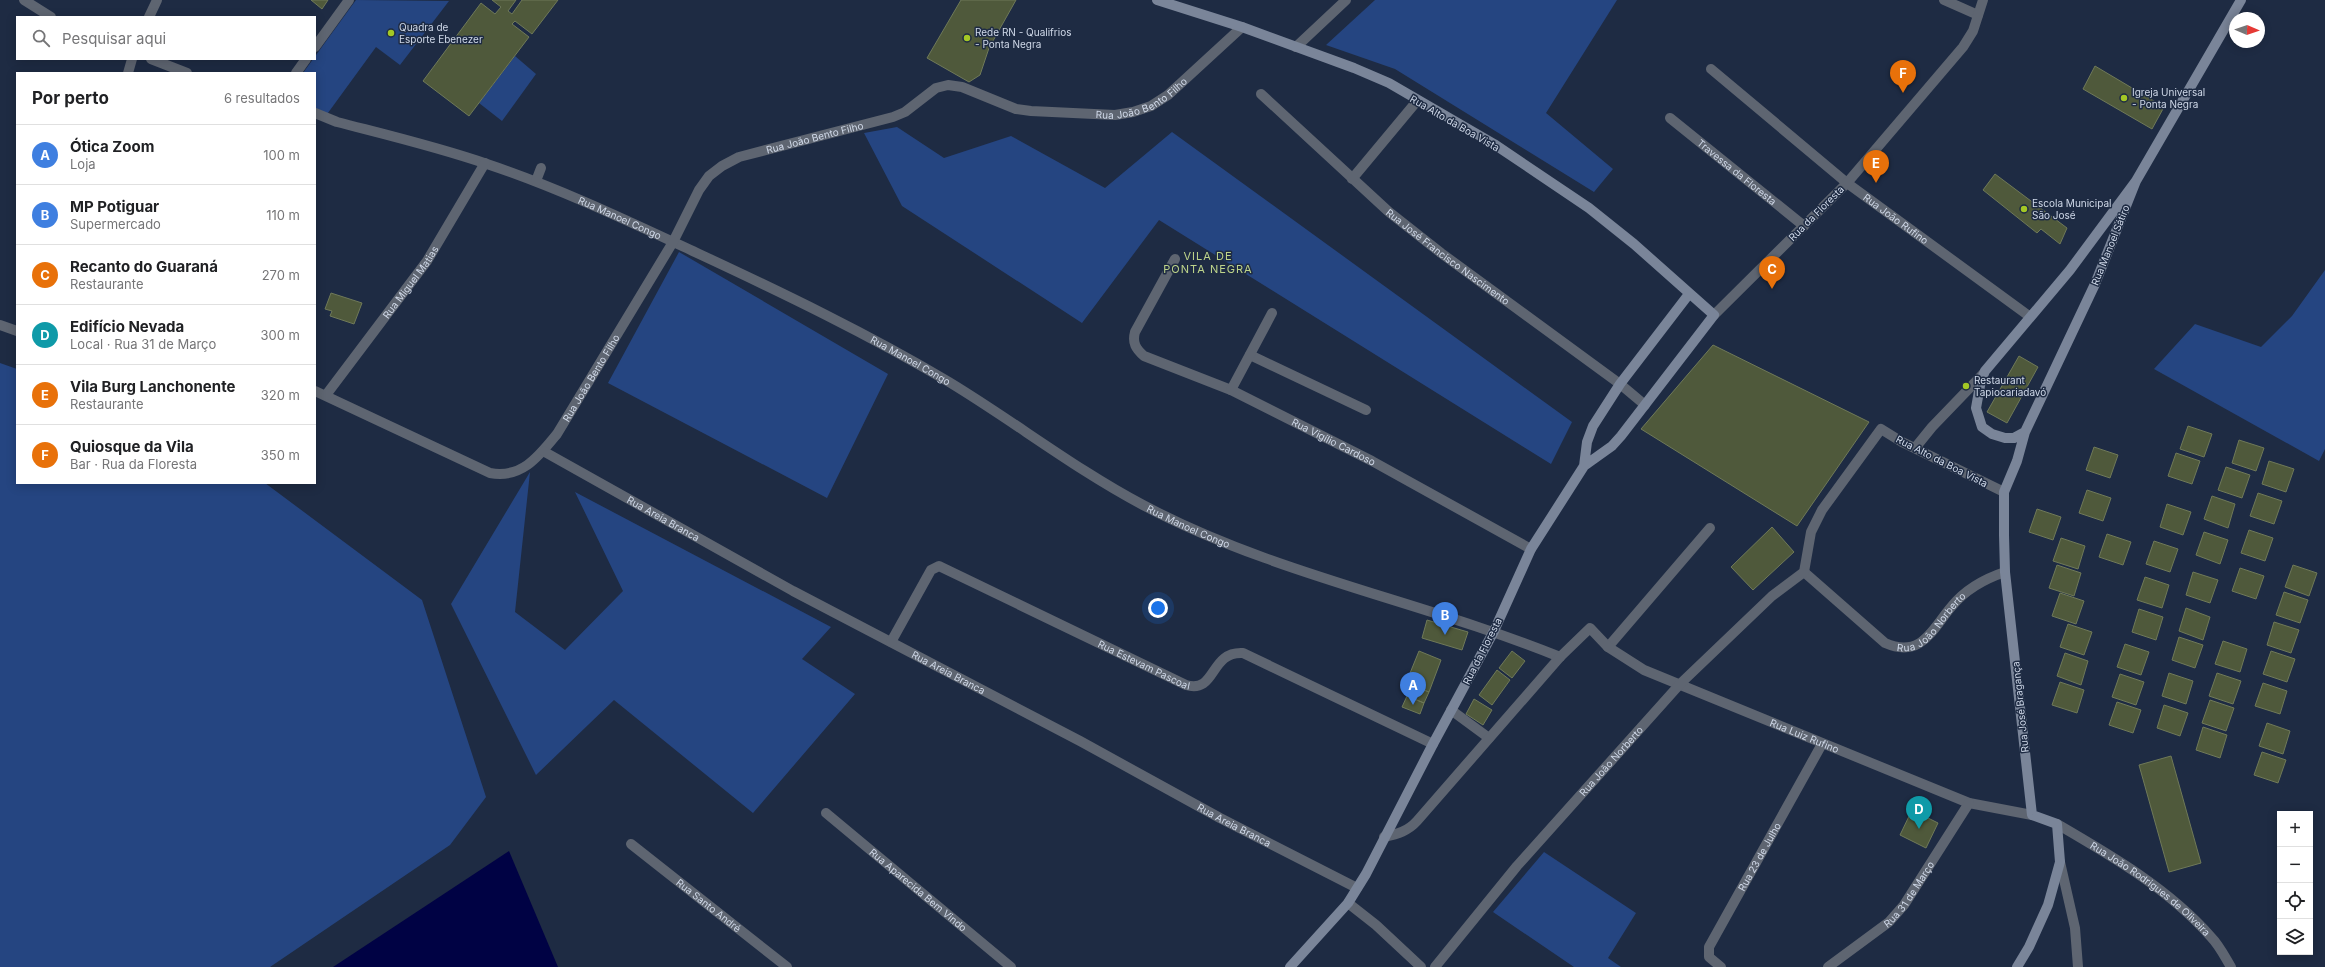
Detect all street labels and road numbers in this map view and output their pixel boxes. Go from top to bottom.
street label: Rua João Bento Filho [1096,75,1189,121]
street label: Rua Alto da Boa Vista [1408,92,1502,154]
street label: Rua João Bento Filho [765,119,865,156]
street label: Travessa da Floresta [1695,137,1779,207]
street label: Rua da Floresta [1786,183,1846,243]
street label: Rua João Rufino [1861,191,1931,246]
street label: Rua Manoel Congo [577,194,663,242]
street label: Rua Manoel Sátiro [2088,203,2132,287]
street label: Rua José Francisco Nascimento [1384,206,1512,307]
street label: Rua Miguel Matias [380,244,441,321]
street label: Rua João Bento Filho [560,332,622,424]
street label: Rua Manoel Congo [869,333,953,388]
street label: Rua Vigílio Cardoso [1290,416,1378,468]
street label: Rua Alto da Boa Vista [1894,433,1990,489]
street label: Rua Areia Branca [625,493,702,544]
street label: Rua Manoel Congo [1145,502,1232,550]
street label: Rua João Norberto [1896,590,1968,654]
street label: Rua da Floresta [1460,616,1504,686]
street label: Rua Estevam Pascoal [1096,638,1191,692]
street label: Rua Areia Branca [910,648,987,696]
street label: Rua José Bragança [2009,661,2031,753]
street label: Rua Luiz Rufino [1768,716,1841,755]
street label: Rua João Norberto [1577,724,1645,798]
street label: Rua Areia Branca [1195,801,1273,849]
street label: Rua 23 de Julho [1735,820,1783,893]
street label: Rua João Rodrigues de Oliveira [2088,839,2213,938]
street label: Rua Aparecida Bem Vindo [867,846,969,934]
street label: Rua 31 de Março [1881,859,1936,930]
street label: Rua Santo André [674,876,744,935]

